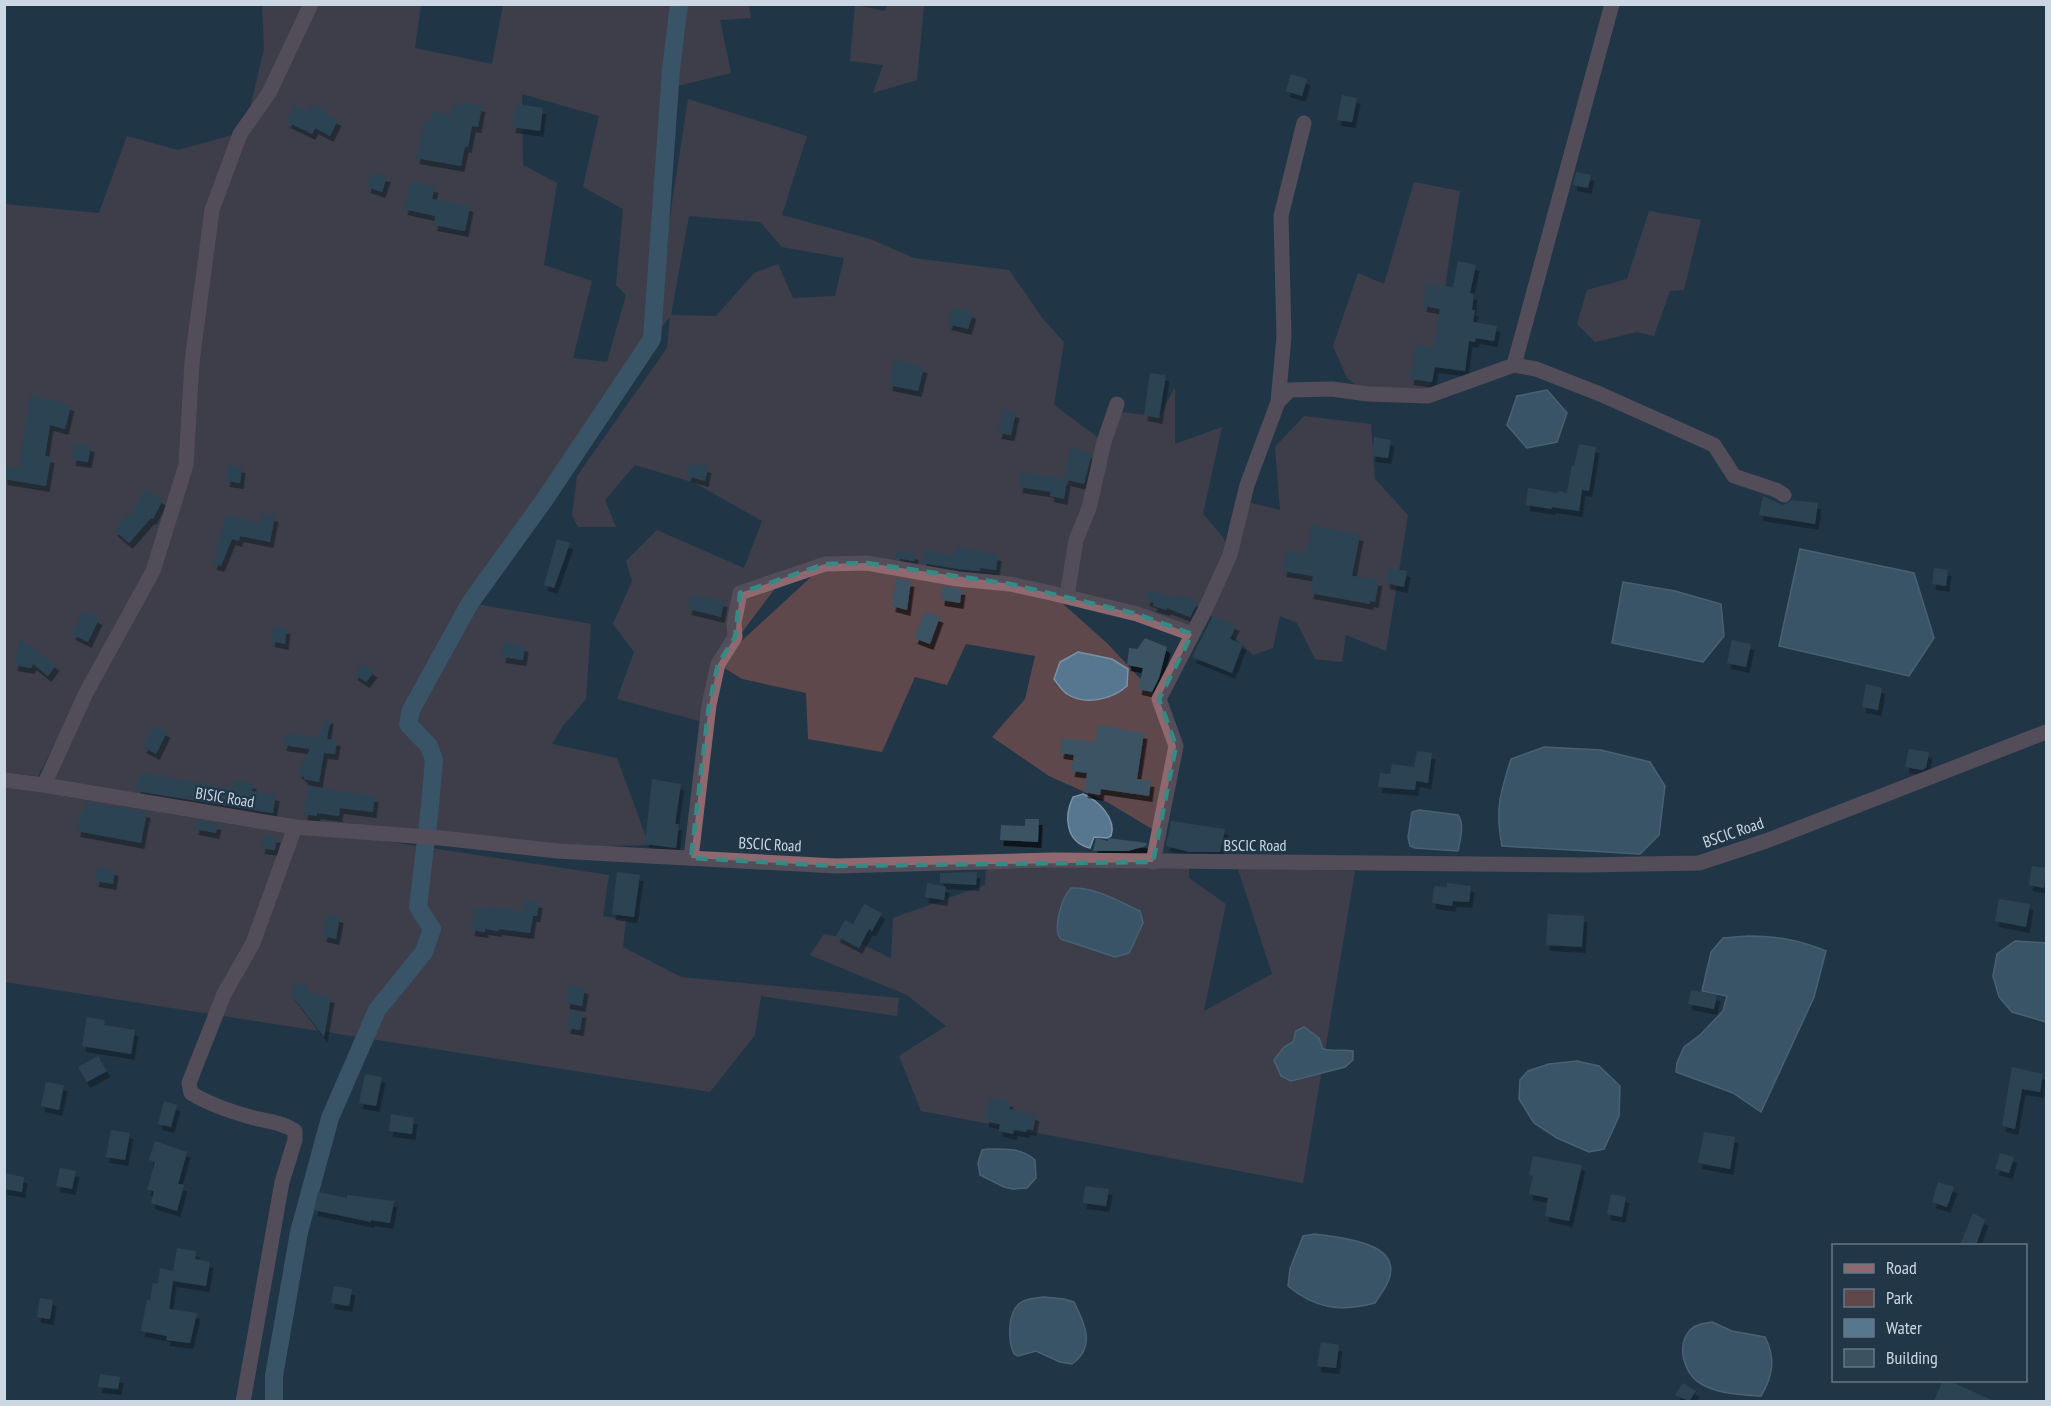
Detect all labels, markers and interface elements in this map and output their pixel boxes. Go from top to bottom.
street label: BISIC Road [194,782,256,812]
street label: BSCIC Road [1700,812,1766,852]
street label: BSCIC Road [738,832,802,856]
street label: BSCIC Road [1224,835,1287,855]
legend [1832,1244,2027,1382]
text: Road [1886,1256,1917,1279]
text: Park [1886,1286,1913,1309]
text: Water [1886,1316,1922,1339]
text: Building [1886,1346,1938,1369]

